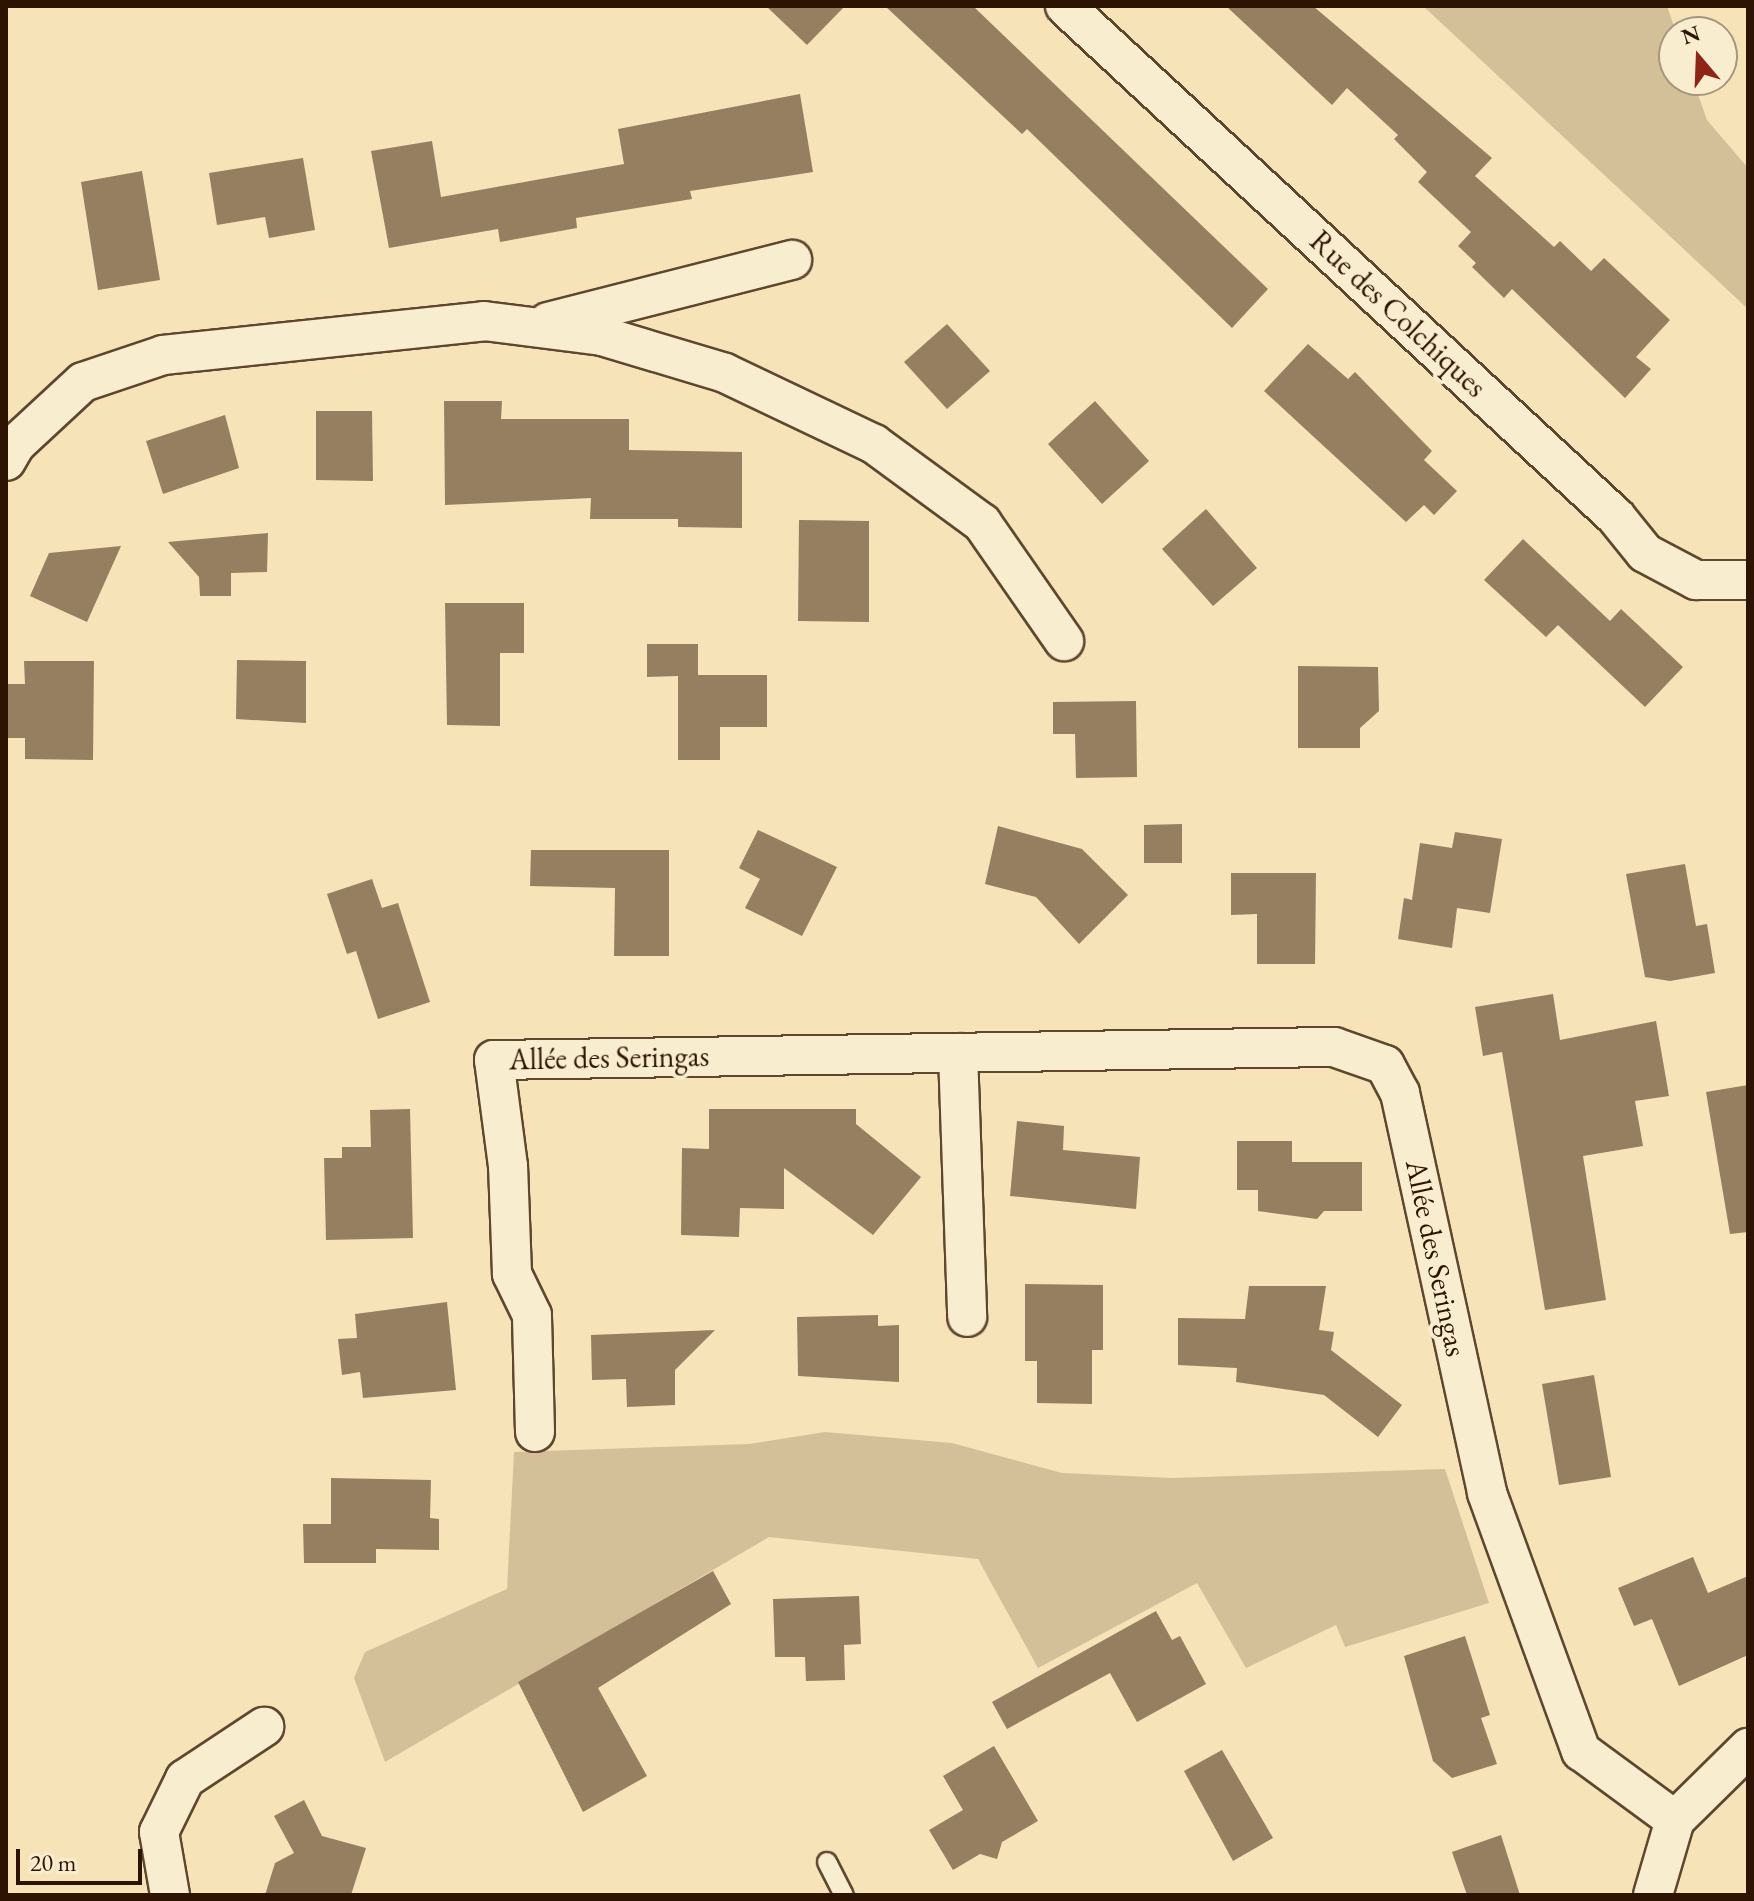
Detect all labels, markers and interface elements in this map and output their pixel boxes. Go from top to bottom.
north arrow [1658,16,1738,96]
text: N [1678,18,1704,51]
street label: Rue des Colchiques [1302,223,1494,405]
street label: Allée des Seringas [509,1038,709,1078]
street label: Allée des Seringas [1398,1156,1474,1360]
scale bar [20,1833,146,1883]
text: 20 m [30,1847,77,1878]

